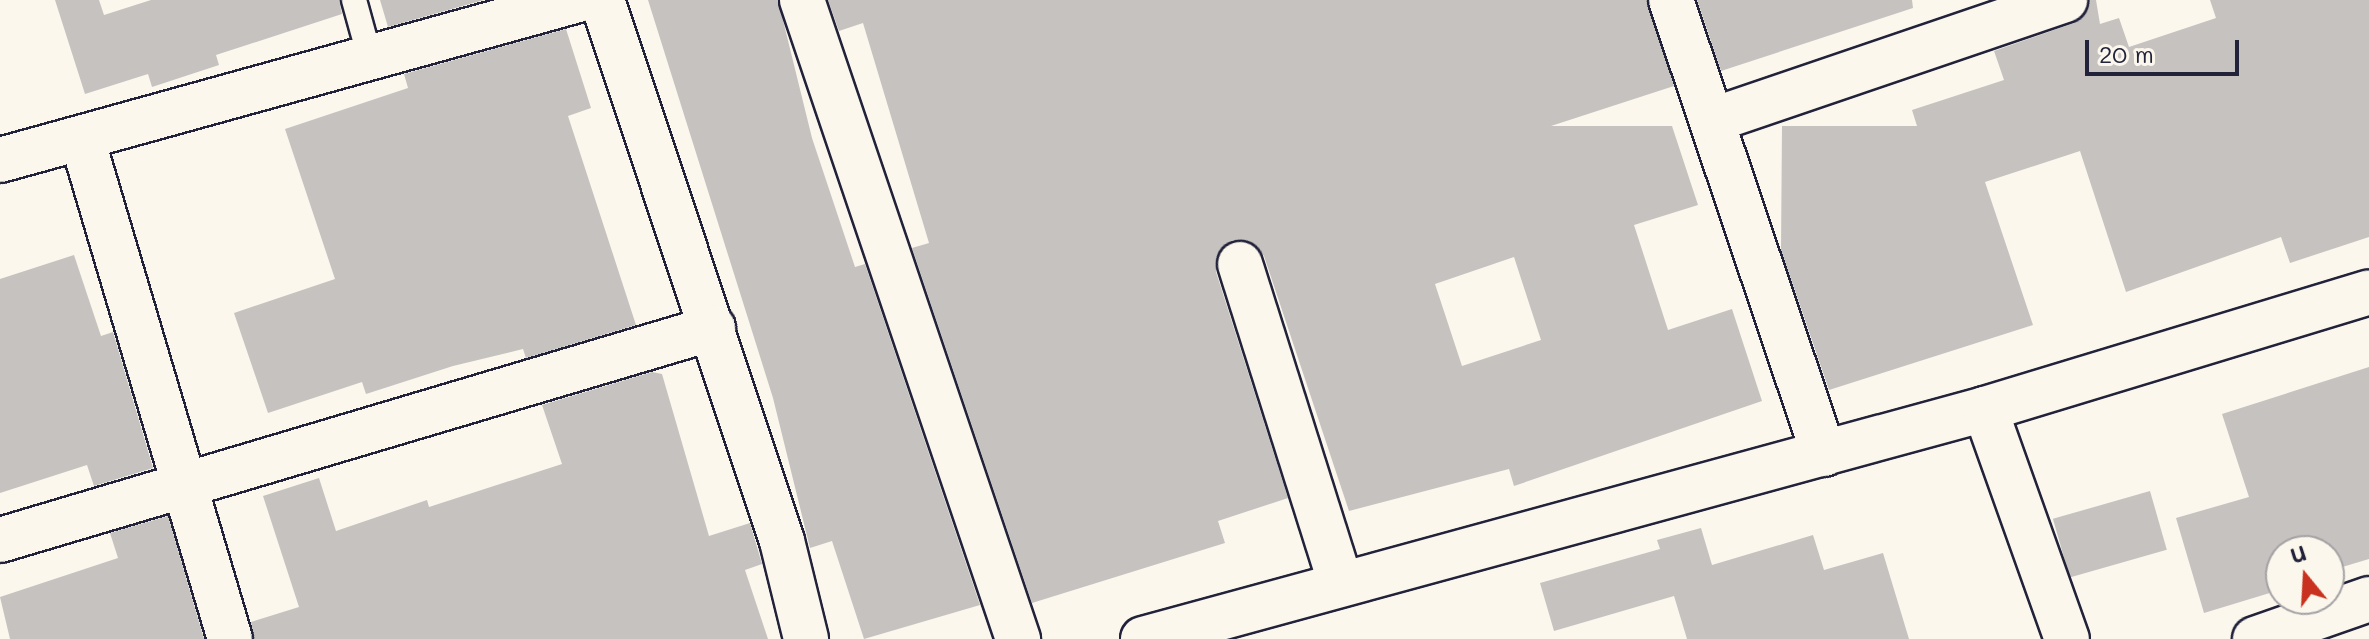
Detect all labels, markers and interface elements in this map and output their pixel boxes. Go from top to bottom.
scale bar [2089,24,2243,74]
text: 20 m [2099,38,2154,69]
north arrow [2265,535,2345,615]
text: U [2286,537,2310,570]

